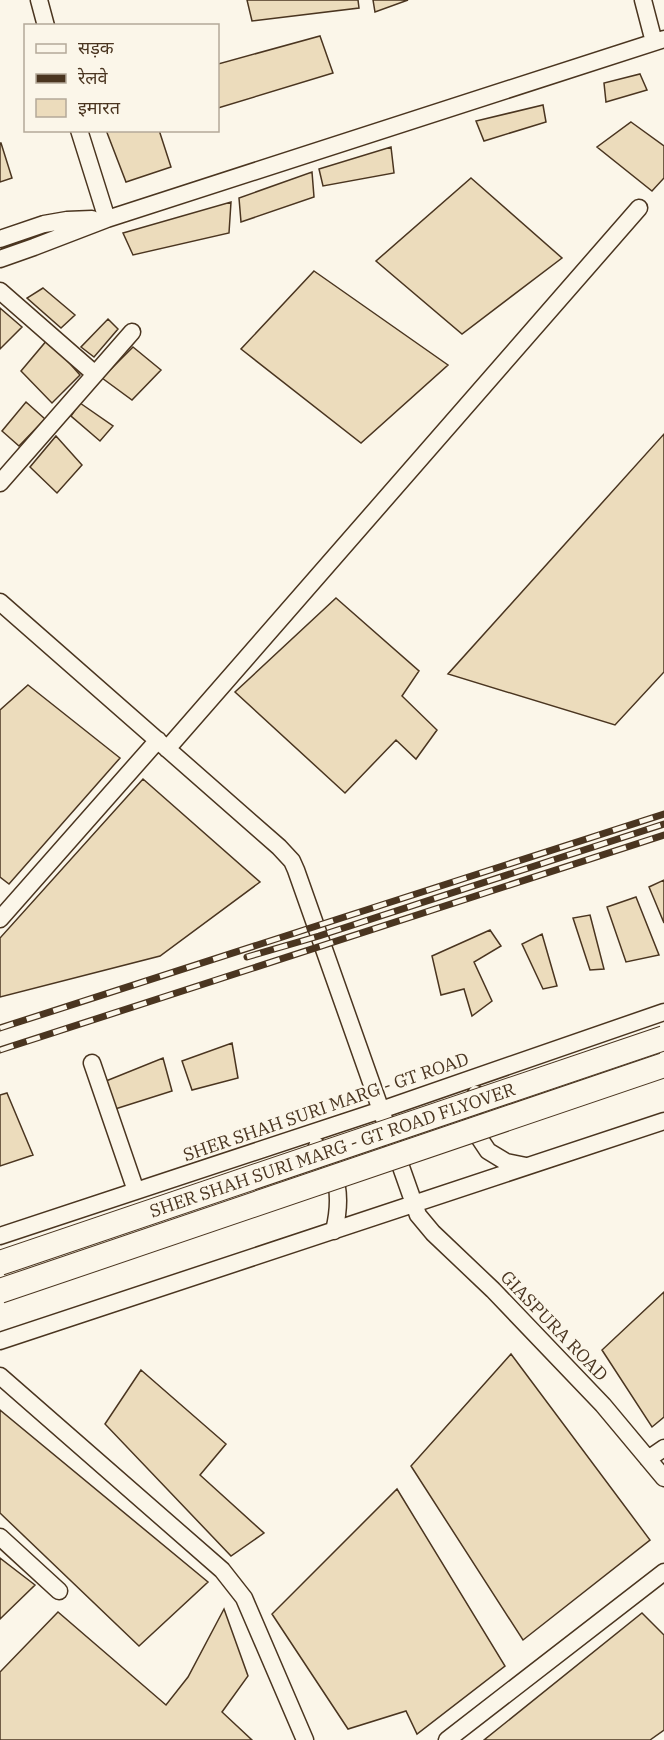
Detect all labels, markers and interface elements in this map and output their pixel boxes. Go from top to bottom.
legend [24,24,219,132]
text: सड़क [78,36,115,59]
text: रेलवे [77,66,109,89]
text: इमारत [78,96,121,119]
street label: SHER SHAH SURI MARG - GT ROAD [180,1047,472,1166]
street label: SHER SHAH SURI MARG - GT ROAD FLYOVER [146,1077,518,1222]
street label: GIASPURA ROAD [496,1266,613,1386]

